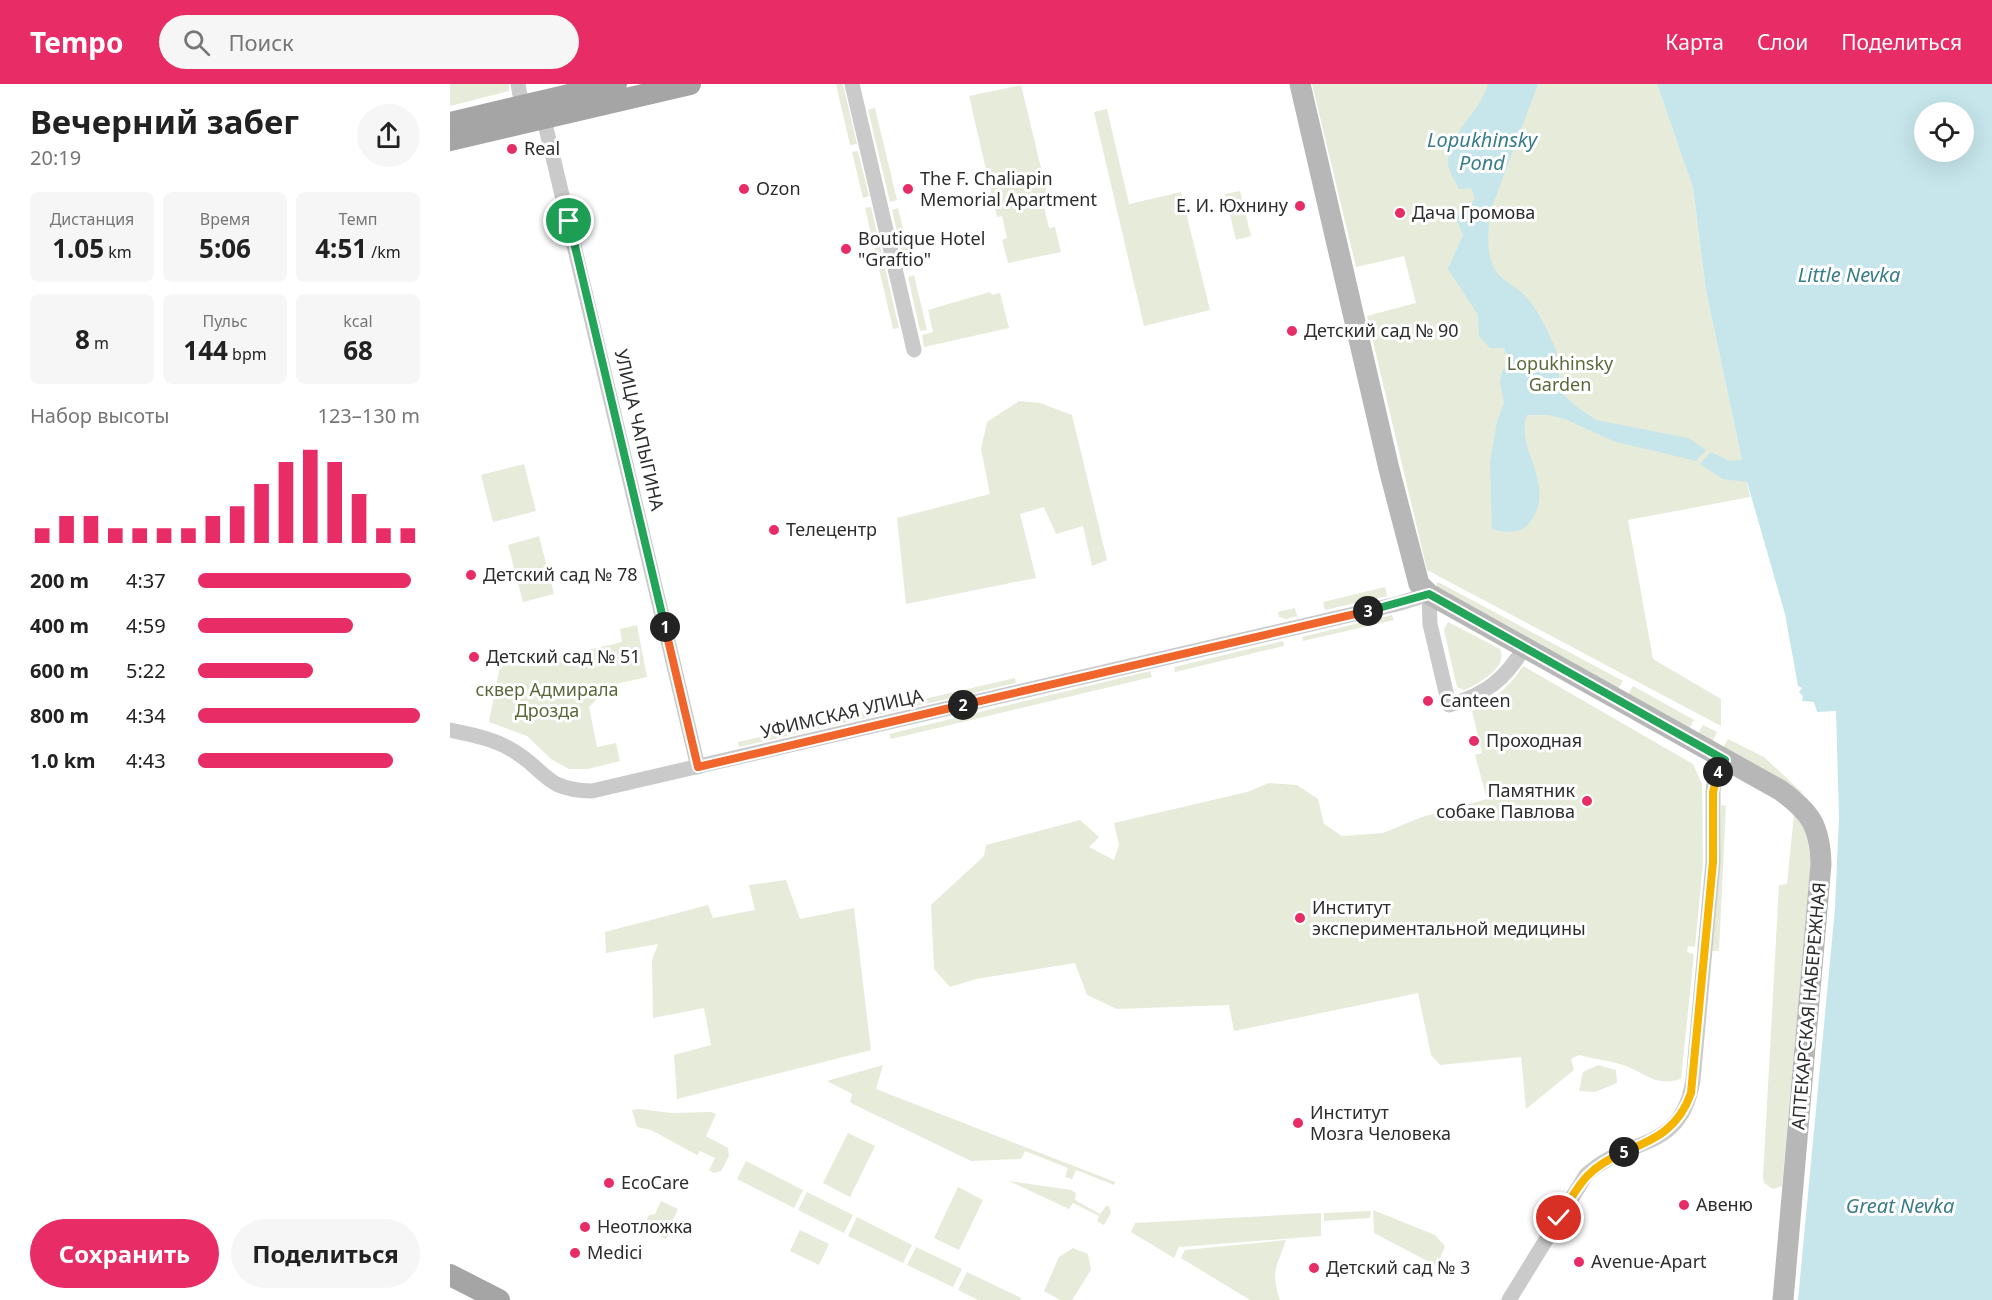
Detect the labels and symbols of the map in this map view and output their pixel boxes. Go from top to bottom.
water label: Lopukhinsky Pond [1427,126,1539,176]
place label: Real [524,136,560,160]
marker: Real [505,142,519,156]
place label: The F. Chaliapin Memorial Apartment [920,166,1097,211]
place label: Ozon [756,176,801,200]
marker: Ozon [737,182,751,196]
marker: The F. Chaliapin Memorial Apartment [901,182,915,196]
place label: Е. И. Юхнину [1176,193,1289,217]
pin [543,195,594,246]
marker: Е. И. Юхнину [1293,199,1307,213]
place label: Дача Громова [1412,200,1535,224]
marker: Дача Громова [1393,206,1407,220]
place label: Boutique Hotel "Graftio" [858,226,985,271]
marker: Boutique Hotel "Graftio" [839,242,853,256]
water label: Little Nevka [1798,261,1900,288]
place label: Детский сад № 90 [1304,318,1459,342]
marker: Детский сад № 90 [1285,324,1299,338]
street label: УЛИЦА ЧАПЫГИНА [610,347,670,513]
park label: Lopukhinsky Garden [1507,351,1614,396]
place label: Телецентр [786,517,877,541]
marker: Телецентр [767,523,781,537]
place label: Детский сад № 78 [483,562,638,586]
marker: Детский сад № 78 [464,568,478,582]
pin: 3 [1353,596,1383,626]
pin: 1 [650,612,680,642]
place label: Детский сад № 51 [486,644,641,668]
marker: Детский сад № 51 [467,650,481,664]
park label: сквер Адмирала Дрозда [475,677,619,722]
street label: УФИМСКАЯ УЛИЦА [758,683,926,743]
place label: Canteen [1440,688,1511,712]
pin: 2 [948,690,978,720]
marker: Canteen [1421,694,1435,708]
place label: Проходная [1486,728,1582,752]
marker: Проходная [1467,734,1481,748]
pin: 4 [1703,757,1733,787]
place label: Памятник собаке Павлова [1436,778,1575,823]
marker: Памятник собаке Павлова [1580,794,1594,808]
street label: АПТЕКАРСКАЯ НАБЕРЕЖНАЯ [1785,881,1831,1131]
place label: Институт экспериментальной медицины [1312,895,1586,940]
marker: Институт экспериментальной медицины [1293,911,1307,925]
place label: Институт Мозга Человека [1310,1100,1451,1145]
marker: Институт Мозга Человека [1291,1116,1305,1130]
pin: 5 [1609,1137,1639,1167]
place label: EcoCare [621,1170,689,1194]
marker: EcoCare [602,1176,616,1190]
pin [1533,1192,1584,1243]
place label: Авеню [1696,1192,1753,1216]
water label: Great Nevka [1846,1192,1954,1219]
marker: Авеню [1677,1198,1691,1212]
place label: Неотложка [597,1214,692,1238]
marker: Неотложка [578,1220,592,1234]
place label: Medici [587,1240,642,1264]
marker: Medici [568,1246,582,1260]
place label: Avenue-Apart [1591,1249,1707,1273]
place label: Детский сад № 3 [1326,1255,1470,1279]
marker: Avenue-Apart [1572,1255,1586,1269]
marker: Детский сад № 3 [1307,1261,1321,1275]

